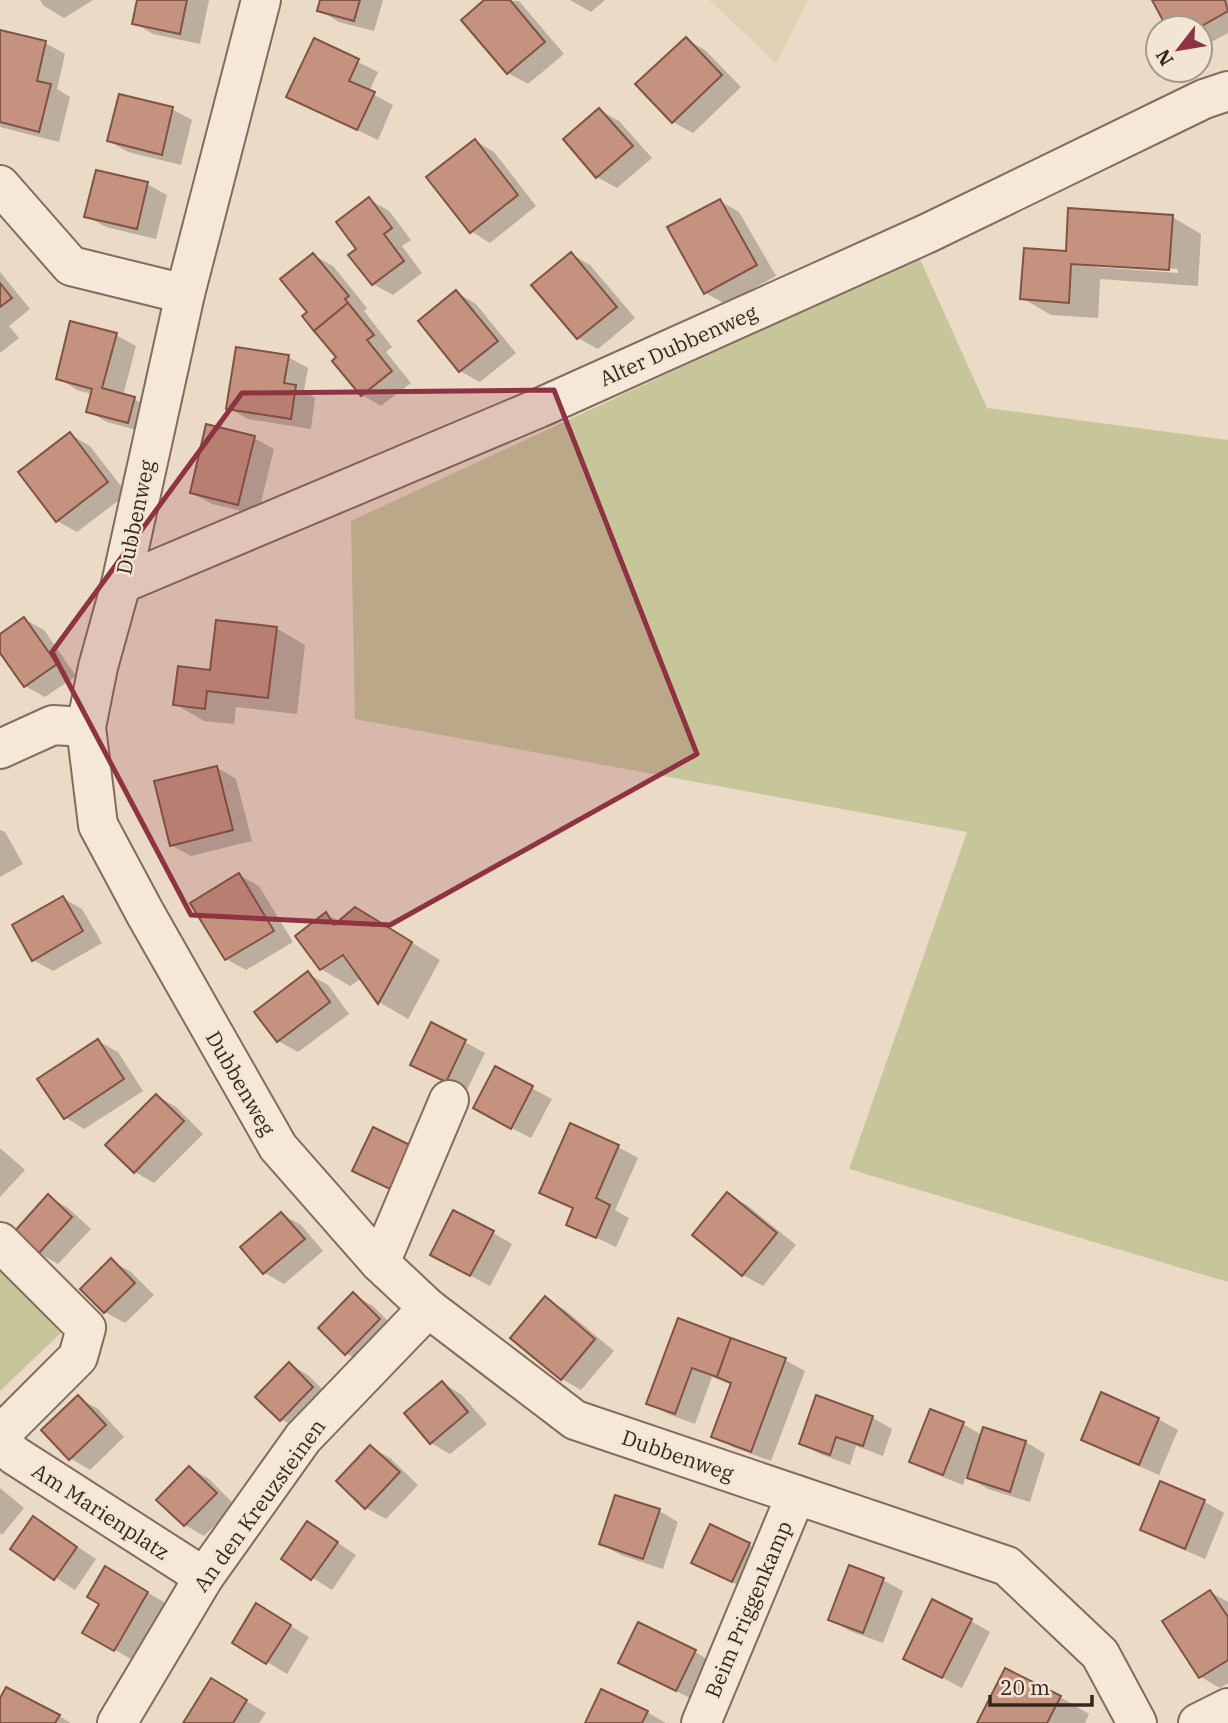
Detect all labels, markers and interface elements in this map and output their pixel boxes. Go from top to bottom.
north arrow [1144,14,1214,84]
text: N [1150,45,1179,70]
street label: Alter Dubbenweg [595,297,762,392]
street label: Dubbenweg [109,457,161,577]
street label: Dubbenweg [200,1026,283,1141]
street label: An den Kreuzsteinen [187,1413,331,1597]
street label: Dubbenweg [618,1423,738,1487]
street label: Am Marienplatz [27,1456,175,1566]
street label: Beim Priggenkamp [698,1516,798,1702]
scale bar [990,1664,1092,1708]
text: 20 m [1000,1673,1050,1701]

